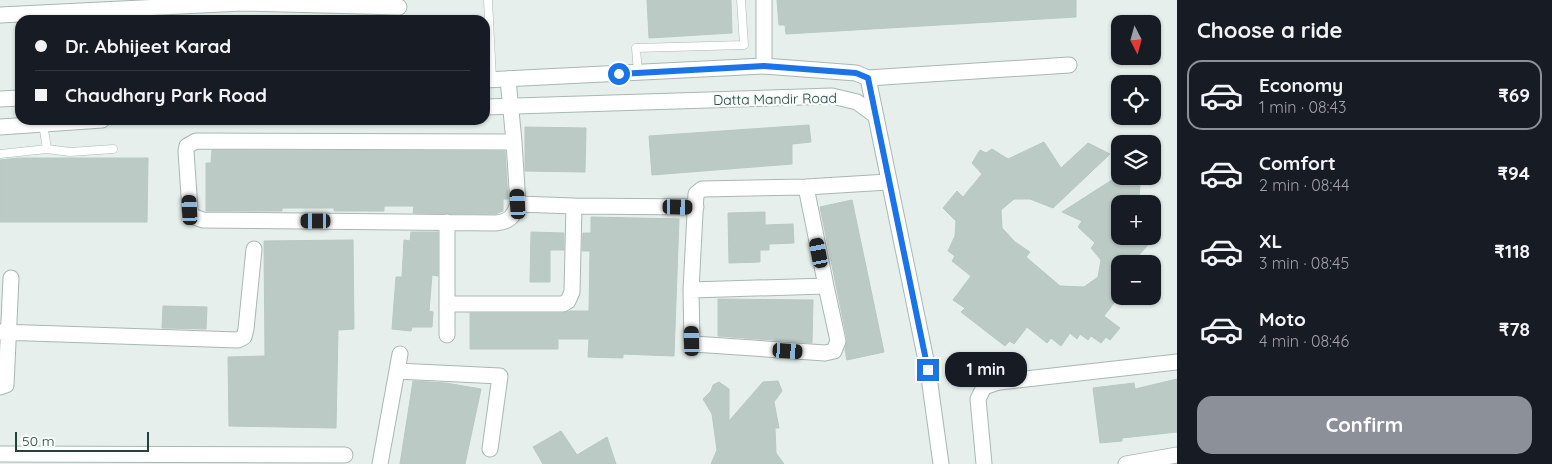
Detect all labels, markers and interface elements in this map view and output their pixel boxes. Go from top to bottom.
north arrow [1111,15,1161,65]
map controls [1111,15,1161,305]
text: Choose a ride [1197,16,1342,44]
text: Dr. Abhijeet Karad [65,34,231,58]
route start [608,63,630,85]
icon: car [1199,73,1244,118]
text: Economy [1259,73,1343,97]
button: locate [1111,75,1161,125]
text: Chaudhary Park Road [65,83,267,107]
text: ₹69 [1498,83,1530,107]
street label: Datta Mandir Road [713,89,837,109]
text: 1 min · 08:43 [1259,97,1346,117]
button: layers [1111,135,1161,185]
icon: car [1199,151,1244,196]
text: Comfort [1259,151,1336,175]
text: ₹94 [1498,161,1530,185]
text: 2 min · 08:44 [1259,175,1349,195]
car [509,189,526,219]
car [181,195,198,225]
button: + [1111,195,1161,245]
car [662,199,693,215]
car [301,214,331,229]
icon: car [1199,229,1244,274]
text: XL [1259,229,1282,253]
car [808,237,829,269]
text: ₹118 [1494,239,1530,263]
text: 3 min · 08:45 [1259,253,1349,273]
button: − [1111,255,1161,305]
icon: car [1199,307,1244,352]
text: Moto [1259,307,1306,331]
text: ₹78 [1499,317,1530,341]
car [684,326,699,356]
text: 4 min · 08:46 [1259,331,1349,351]
car [772,342,803,360]
callout: 1 min [946,352,1028,388]
route end [917,359,939,381]
text: 1 min [967,359,1005,379]
button: Confirm [1197,396,1532,454]
scale bar [15,429,149,452]
text: 50 m [22,432,55,450]

